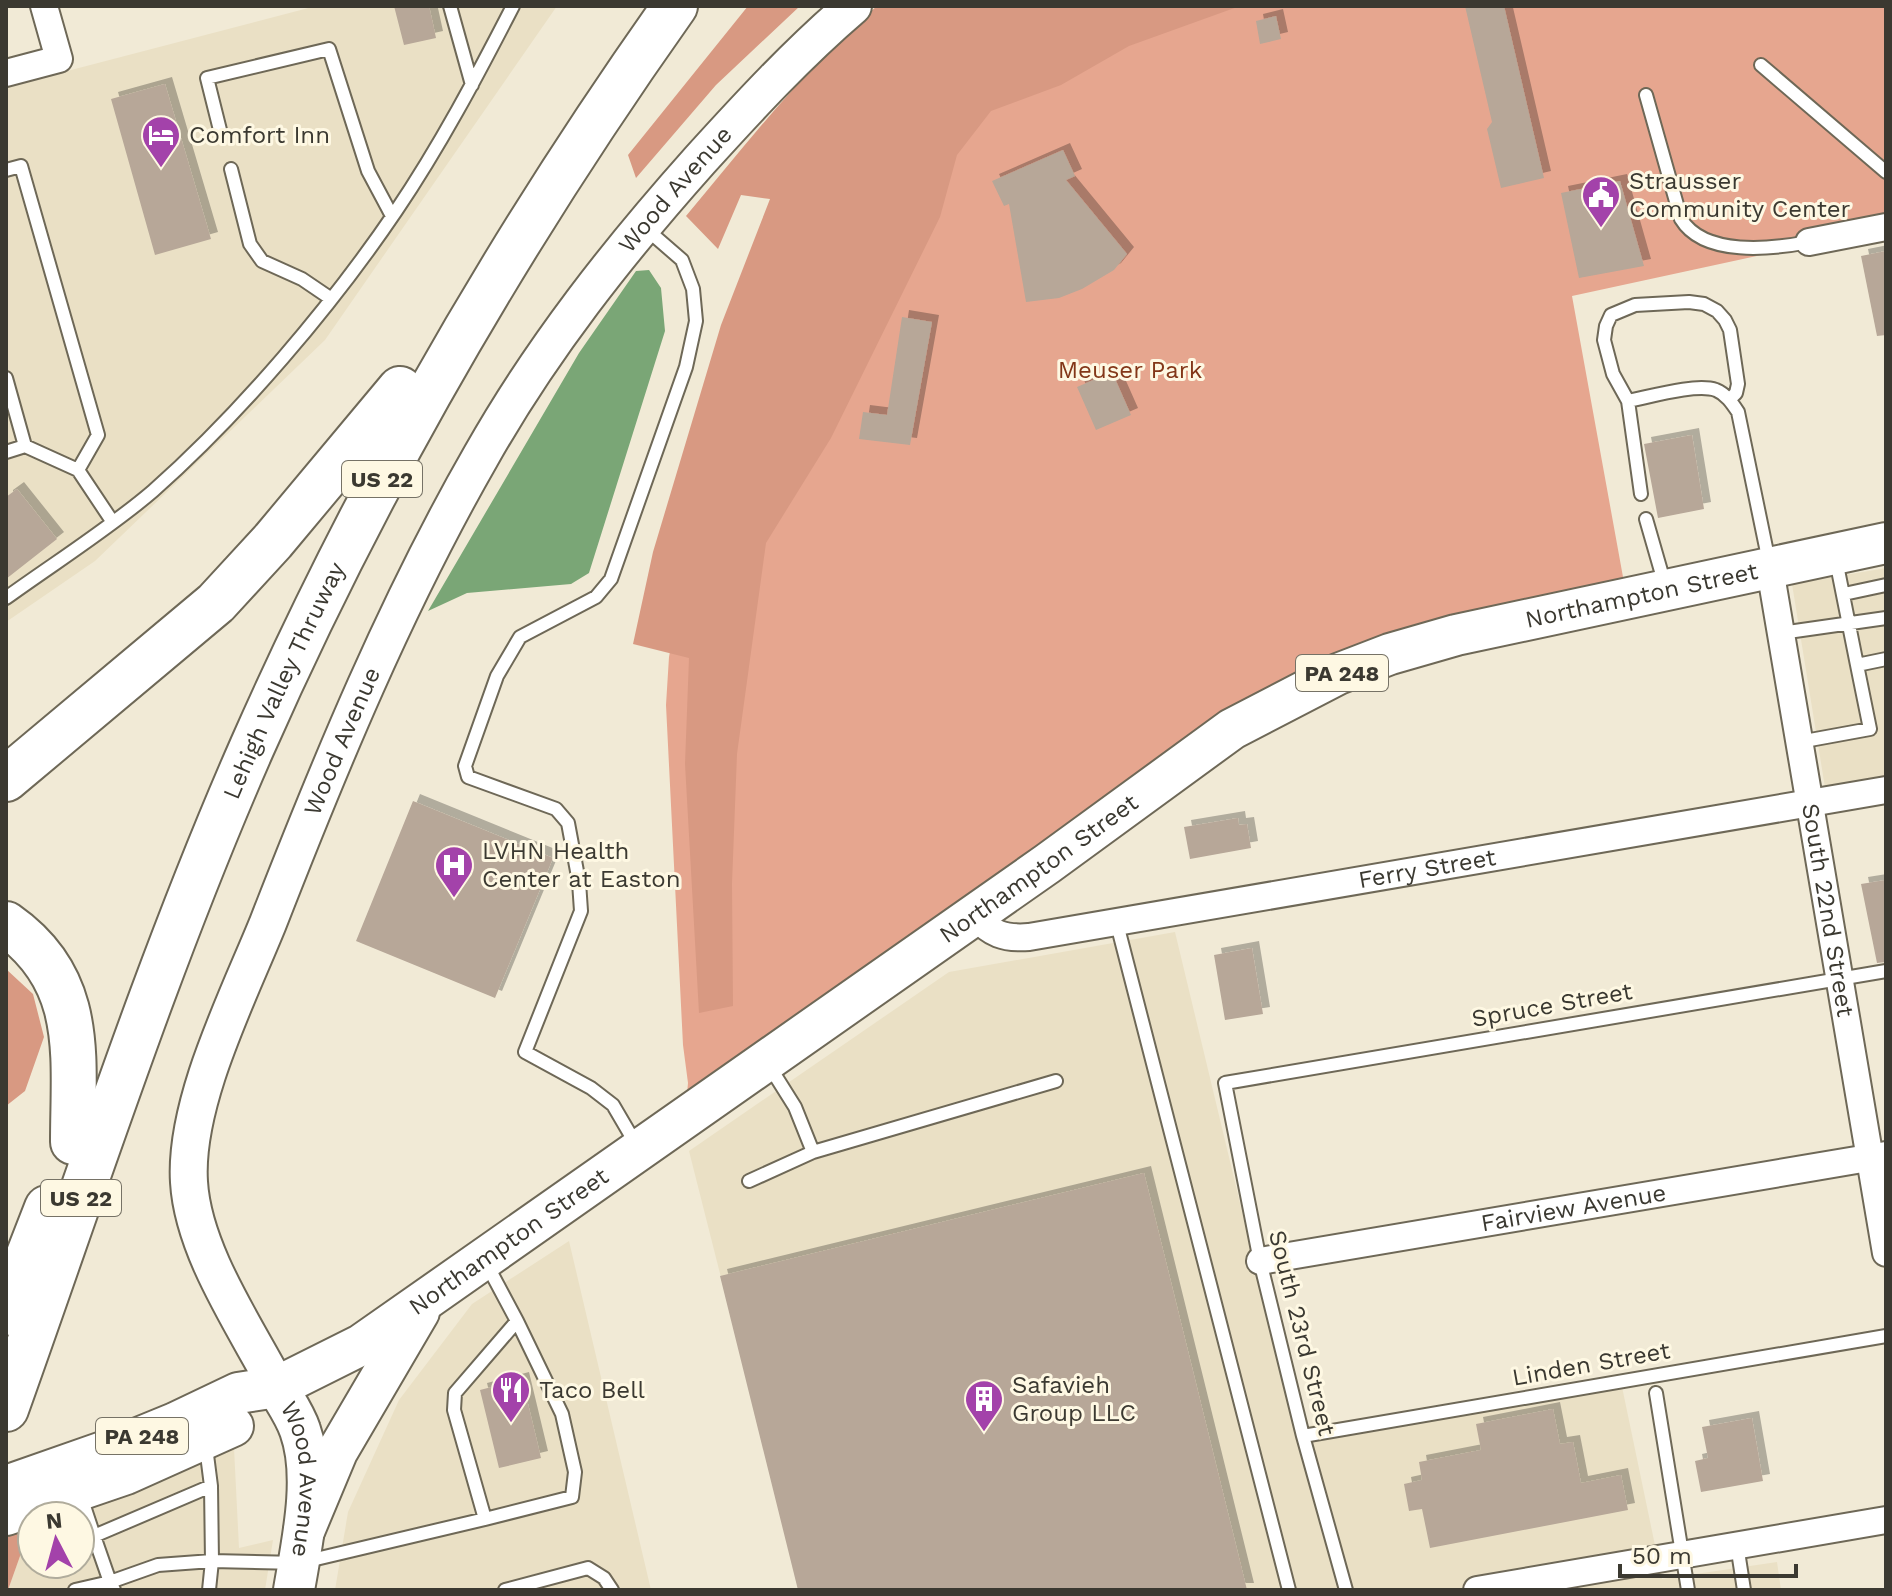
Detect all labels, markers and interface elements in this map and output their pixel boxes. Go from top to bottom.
hotel icon: Comfort Inn [140,114,182,169]
street label: Wood Avenue [613,120,738,258]
place label: Comfort Inn [189,121,330,149]
place label: Strausser Community Center [1629,167,1851,223]
public building icon: Strausser Community Center [1580,174,1622,229]
park label: Meuser Park [1058,356,1203,384]
road number: US 22 [342,461,422,497]
street label: Lehigh Valley Thruway [217,557,351,803]
street label: Northampton Street [1523,557,1760,634]
road number: PA 248 [1296,655,1388,691]
street label: Wood Avenue [298,663,386,820]
street label: Northampton Street [934,788,1143,949]
street label: South 22nd Street [1796,801,1860,1019]
place label: LVHN Health Center at Easton [482,837,681,893]
street label: Ferry Street [1356,843,1498,894]
hospital icon: LVHN Health Center at Easton [433,844,475,899]
street label: Spruce Street [1469,977,1635,1033]
street label: Northampton Street [404,1162,614,1321]
street label: Fairview Avenue [1479,1178,1668,1237]
road number: US 22 [41,1180,121,1216]
street label: South 23rd Street [1263,1227,1341,1439]
street label: Linden Street [1510,1336,1672,1392]
restaurant icon: Taco Bell [490,1369,532,1424]
place label: Safavieh Group LLC [1012,1371,1136,1427]
place label: Taco Bell [539,1376,646,1404]
building icon: Safavieh Group LLC [963,1378,1005,1433]
street label: Wood Avenue [275,1396,322,1559]
road number: PA 248 [96,1418,188,1454]
north arrow [16,1500,96,1580]
text: N [45,1507,63,1534]
scale bar [1620,1528,1796,1578]
text: 50 m [1632,1542,1692,1570]

